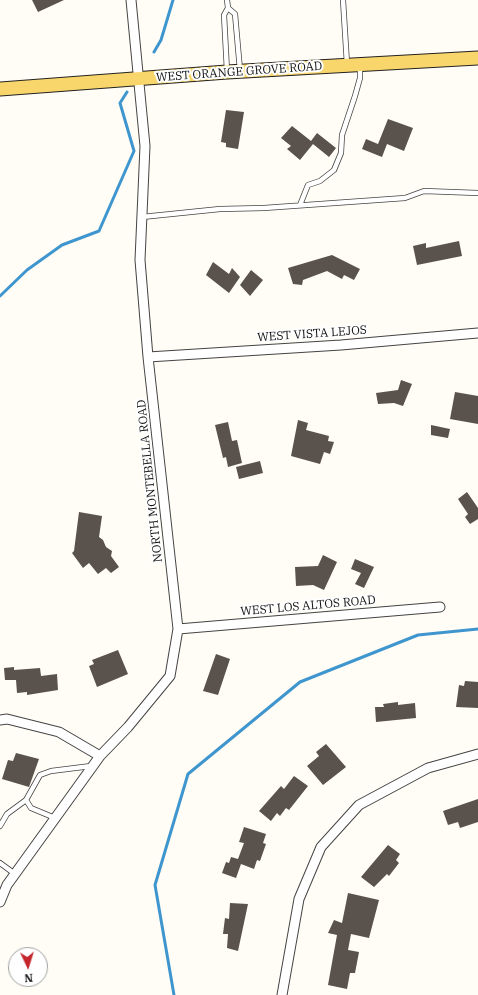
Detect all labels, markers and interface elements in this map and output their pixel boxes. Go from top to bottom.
street label: WEST ORANGE GROVE ROAD [155,59,323,85]
street label: WEST VISTA LEJOS [257,323,367,345]
street label: NORTH MONTEBELLA ROAD [134,399,166,563]
street label: WEST LOS ALTOS ROAD [240,593,376,619]
north arrow [8,947,48,987]
text: N [24,971,34,985]

